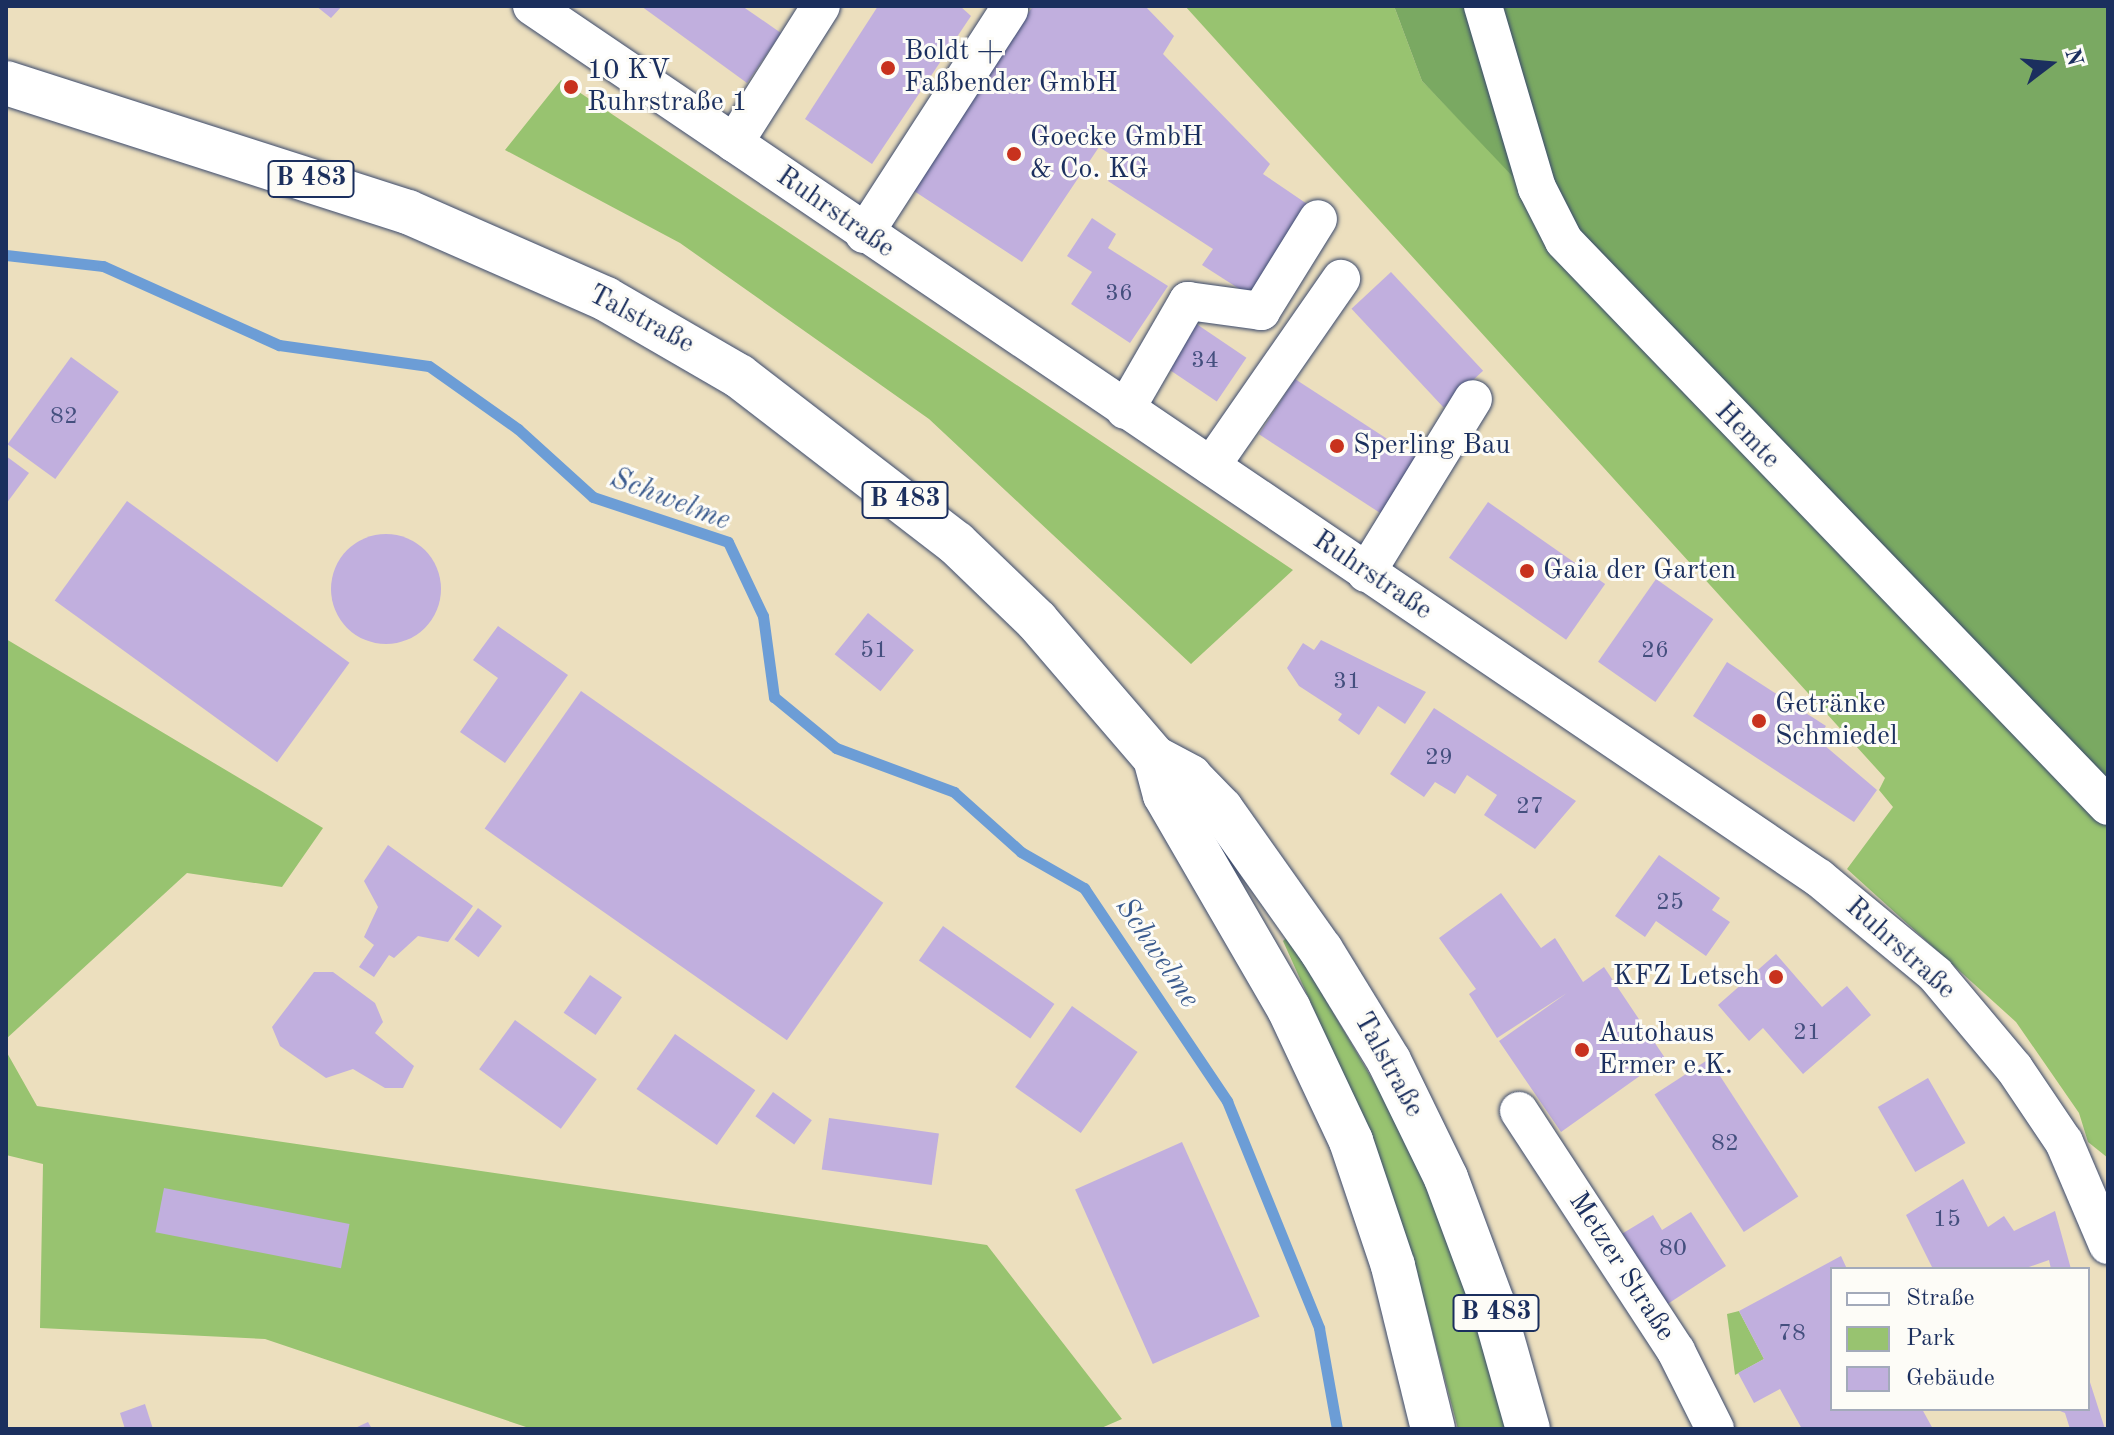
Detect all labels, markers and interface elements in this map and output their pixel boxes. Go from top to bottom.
north arrow [2010,24,2090,104]
place label: Boldt + Faßbender GmbH [904,35,1118,101]
text: N [2060,46,2086,68]
place label: 10 KV Ruhrstraße 1 [587,54,748,120]
marker: Boldt + Faßbender GmbH [879,59,897,77]
marker: 10 KV Ruhrstraße 1 [562,78,580,96]
place label: Goecke GmbH & Co. KG [1030,121,1203,187]
marker: Goecke GmbH & Co. KG [1005,145,1023,163]
road number: B 483 [267,157,355,201]
street label: Ruhrstraße [769,160,901,266]
street label: Talstraße [582,278,700,362]
house number: 36 [1105,281,1133,309]
house number: 34 [1191,348,1219,376]
street label: Hemte [1707,396,1787,476]
house number: 82 [50,404,78,432]
place label: Sperling Bau [1353,429,1511,463]
marker: Sperling Bau [1328,437,1346,455]
water label: Schwelme [605,461,735,539]
road number: B 483 [861,478,949,522]
street label: Ruhrstraße [1306,524,1438,628]
place label: Gaia der Garten [1543,554,1736,588]
marker: Gaia der Garten [1518,562,1536,580]
house number: 51 [860,638,888,666]
house number: 26 [1641,638,1669,666]
house number: 31 [1333,669,1361,697]
place label: Getränke Schmiedel [1775,688,1898,754]
marker: Getränke Schmiedel [1750,712,1768,730]
house number: 29 [1425,745,1453,773]
house number: 27 [1516,794,1544,822]
house number: 25 [1656,890,1684,918]
water label: Schwelme [1107,891,1207,1015]
street label: Ruhrstraße [1838,891,1962,1007]
place label: KFZ Letsch [1613,960,1760,994]
marker: KFZ Letsch [1767,968,1785,986]
street label: Talstraße [1345,1007,1431,1123]
place label: Autohaus Ermer e.K. [1598,1017,1733,1083]
house number: 21 [1793,1020,1821,1048]
marker: Autohaus Ermer e.K. [1573,1041,1591,1059]
house number: 82 [1711,1131,1739,1159]
street label: Metzer Straße [1560,1186,1682,1348]
house number: 15 [1933,1207,1961,1235]
house number: 80 [1659,1236,1687,1264]
legend [1830,1267,2090,1411]
text: Straße [1906,1287,1975,1311]
road number: B 483 [1452,1291,1540,1335]
house number: 78 [1778,1321,1806,1349]
text: Park [1906,1327,1955,1351]
text: Gebäude [1906,1367,1995,1391]

